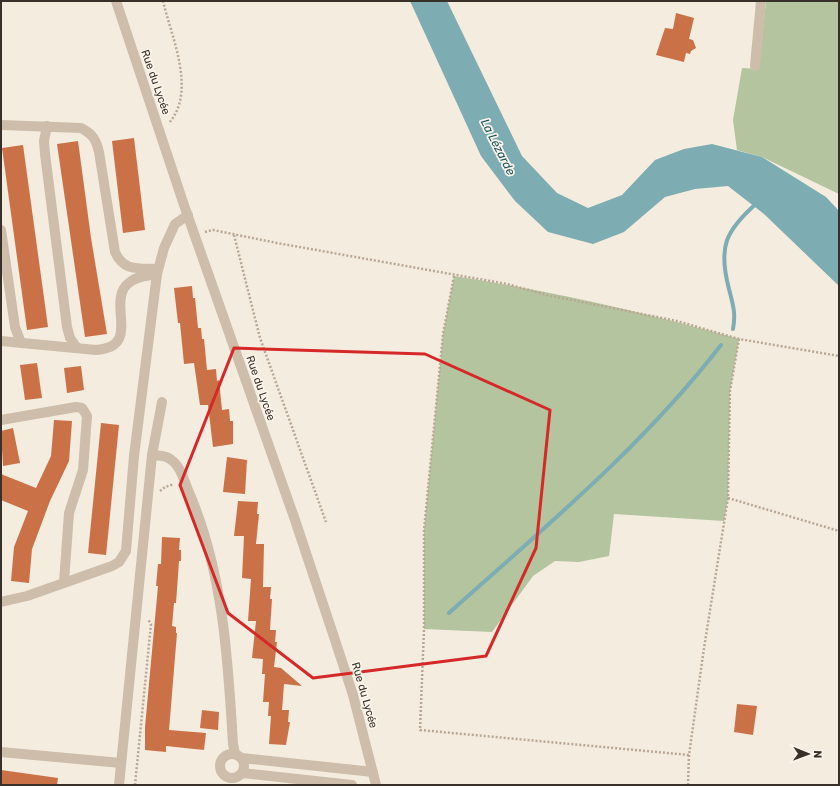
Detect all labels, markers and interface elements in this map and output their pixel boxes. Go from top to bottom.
street label: Rue du Lycée [138,48,173,116]
water label: La Lézarde [478,117,518,178]
street label: Rue du Lycée [243,354,278,422]
street label: Rue du Lycée [349,661,380,730]
north arrow [788,734,828,774]
text: N [811,750,824,758]

